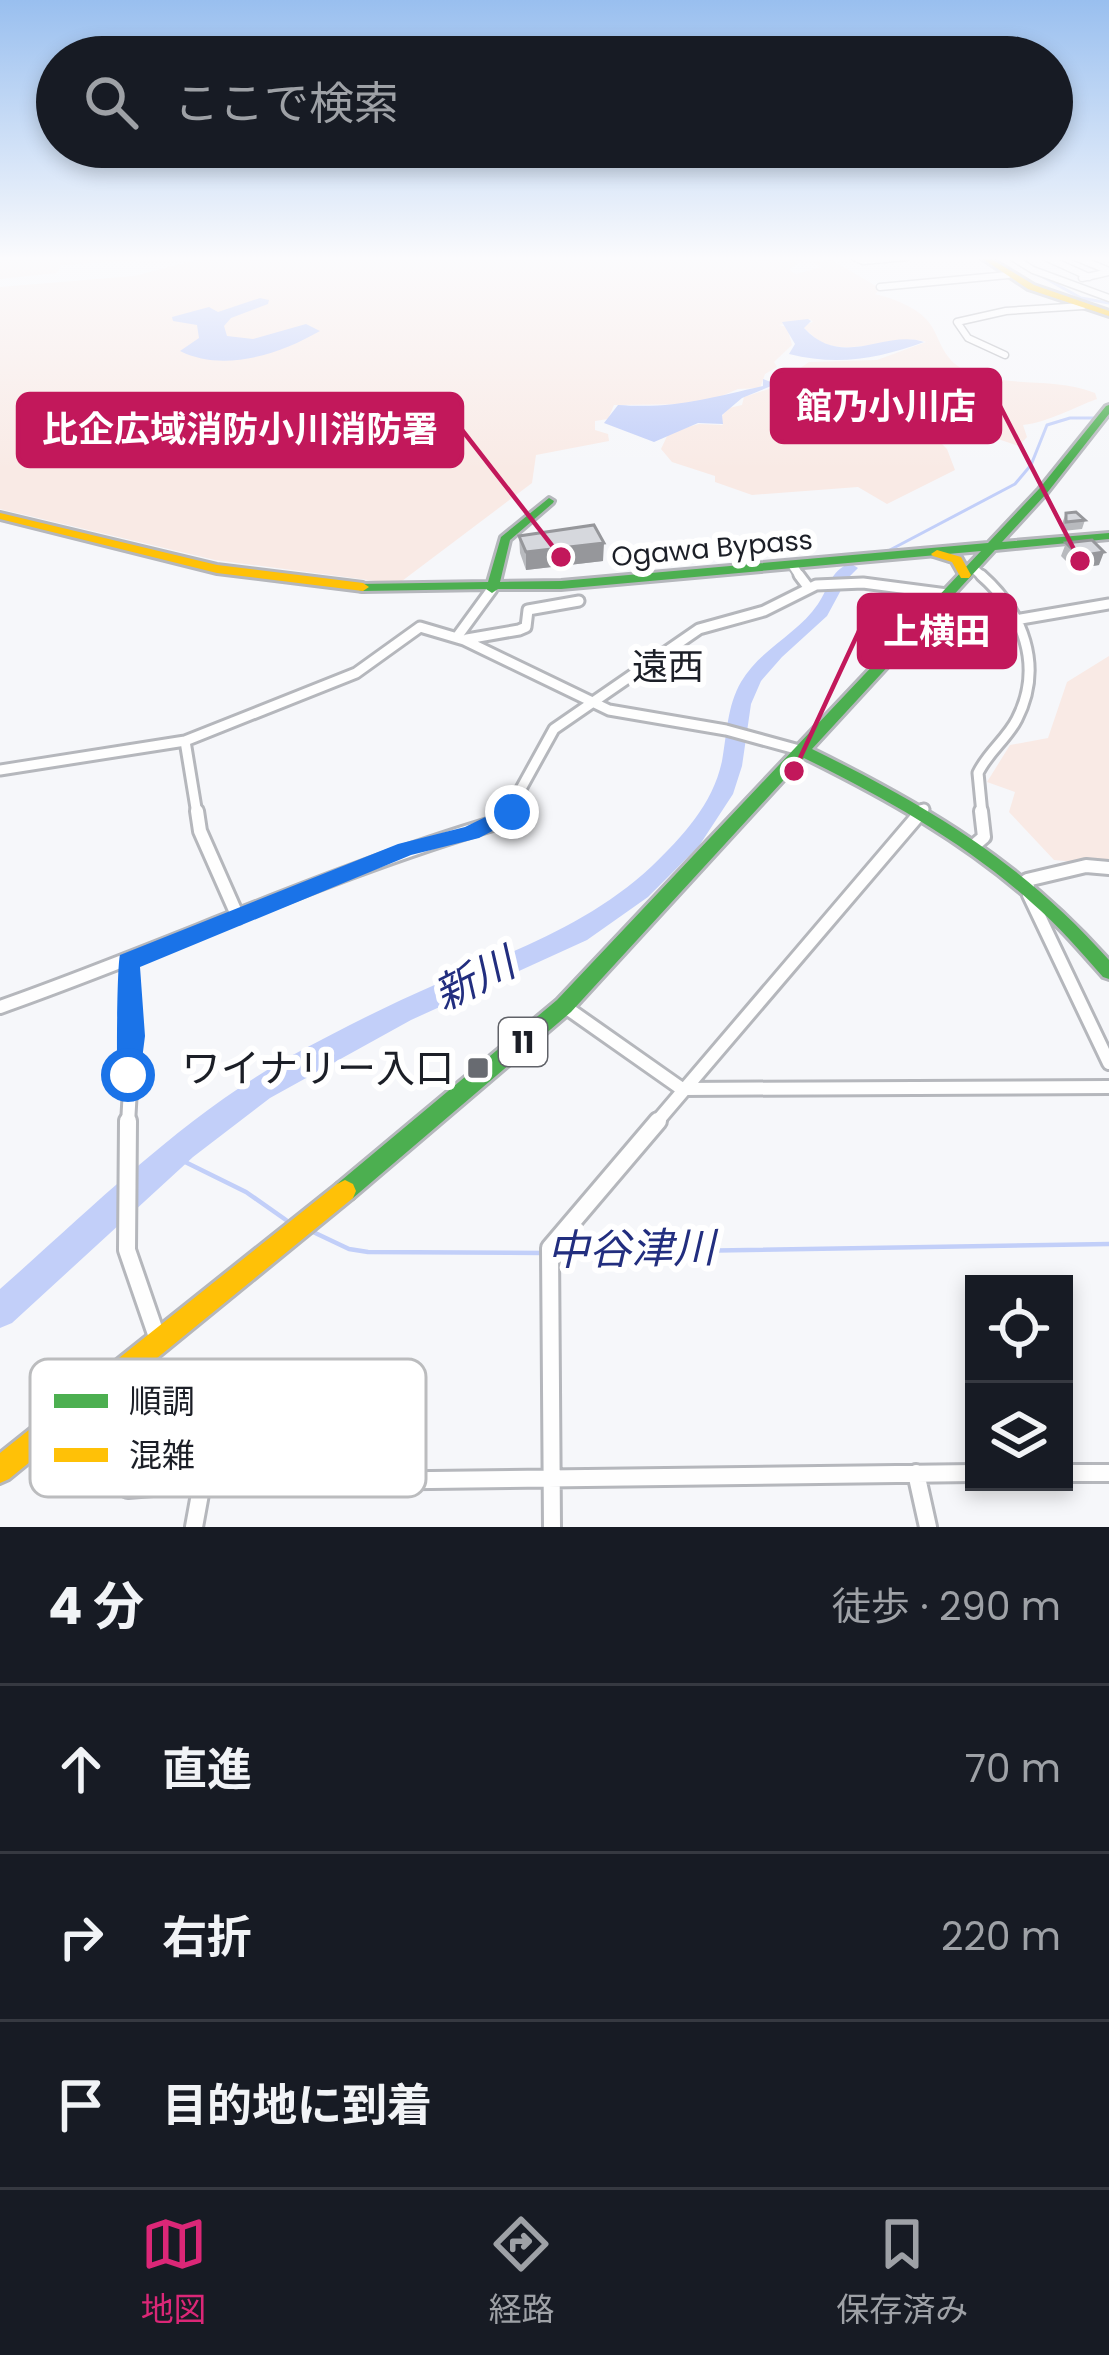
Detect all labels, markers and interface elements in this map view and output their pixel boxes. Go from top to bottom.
search box [36,36,1073,168]
icon: search [78,69,144,135]
text: ここで検索 [174,72,399,135]
callout: 館乃小川店 [772,370,1000,442]
text: 館乃小川店 [796,381,976,432]
callout: 比企広域消防小川消防署 [18,394,462,466]
text: 比企広域消防小川消防署 [42,404,438,455]
street label: Ogawa Bypass [610,521,814,575]
callout: 上横田 [859,595,1015,667]
text: 上横田 [883,606,991,657]
district label: 遠西 [632,641,704,692]
route end [485,785,539,839]
water label: 新川 [423,932,528,1024]
road number: 11 [499,1018,547,1066]
place label: ワイナリー入口 [182,1041,454,1096]
route start [101,1048,155,1102]
marker: ワイナリー入口 [465,1055,491,1081]
water label: 中谷津川 [546,1218,719,1280]
map controls [965,1275,1073,1491]
button: locate [965,1275,1073,1383]
legend [30,1359,426,1497]
text: 順調 [129,1378,195,1425]
button: layers [965,1383,1073,1491]
text: 混雑 [129,1432,195,1479]
text: 4 分 [48,1570,144,1642]
text: 徒歩 · 290 m [832,1579,1061,1634]
icon: ahead [48,1736,114,1802]
text: 直進 [162,1738,252,1801]
text: 70 m [965,1741,1061,1796]
icon: right [48,1904,114,1970]
text: 右折 [162,1906,252,1969]
text: 220 m [941,1909,1061,1964]
icon: arrive [48,2072,114,2138]
text: 目的地に到着 [162,2074,432,2137]
tab: 地図 [141,2211,207,2335]
tab: 経路 [488,2211,554,2335]
tab: 保存済み [836,2211,968,2335]

